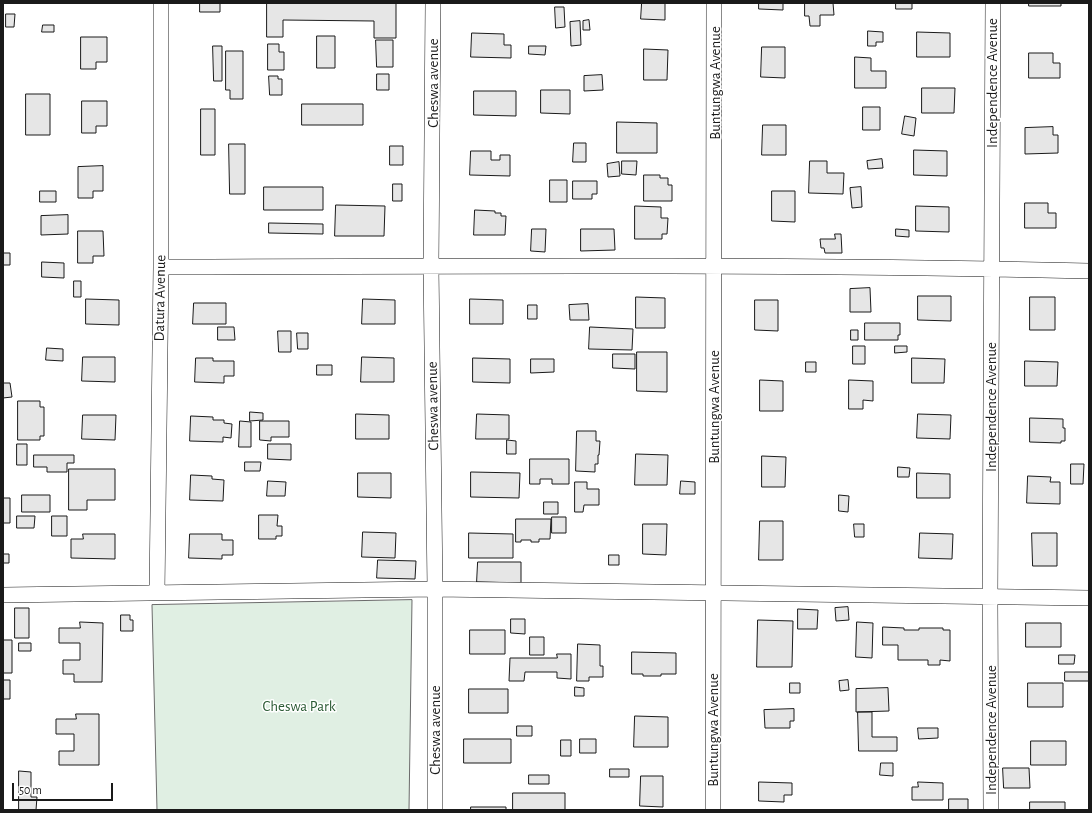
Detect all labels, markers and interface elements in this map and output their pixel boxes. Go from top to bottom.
street label: Independence Avenue [983,18,1001,148]
street label: Buntungwa Avenue [706,26,724,140]
street label: Cheswa avenue [424,38,442,128]
street label: Datura Avenue [150,254,170,342]
street label: Independence Avenue [982,342,1000,472]
street label: Buntungwa Avenue [705,350,723,464]
street label: Cheswa avenue [423,361,443,451]
street label: Independence Avenue [982,665,1000,795]
street label: Buntungwa Avenue [704,673,722,787]
street label: Cheswa avenue [426,685,444,775]
park label: Cheswa Park [262,697,336,715]
scale bar [14,775,115,801]
text: 50 m [19,784,42,796]

